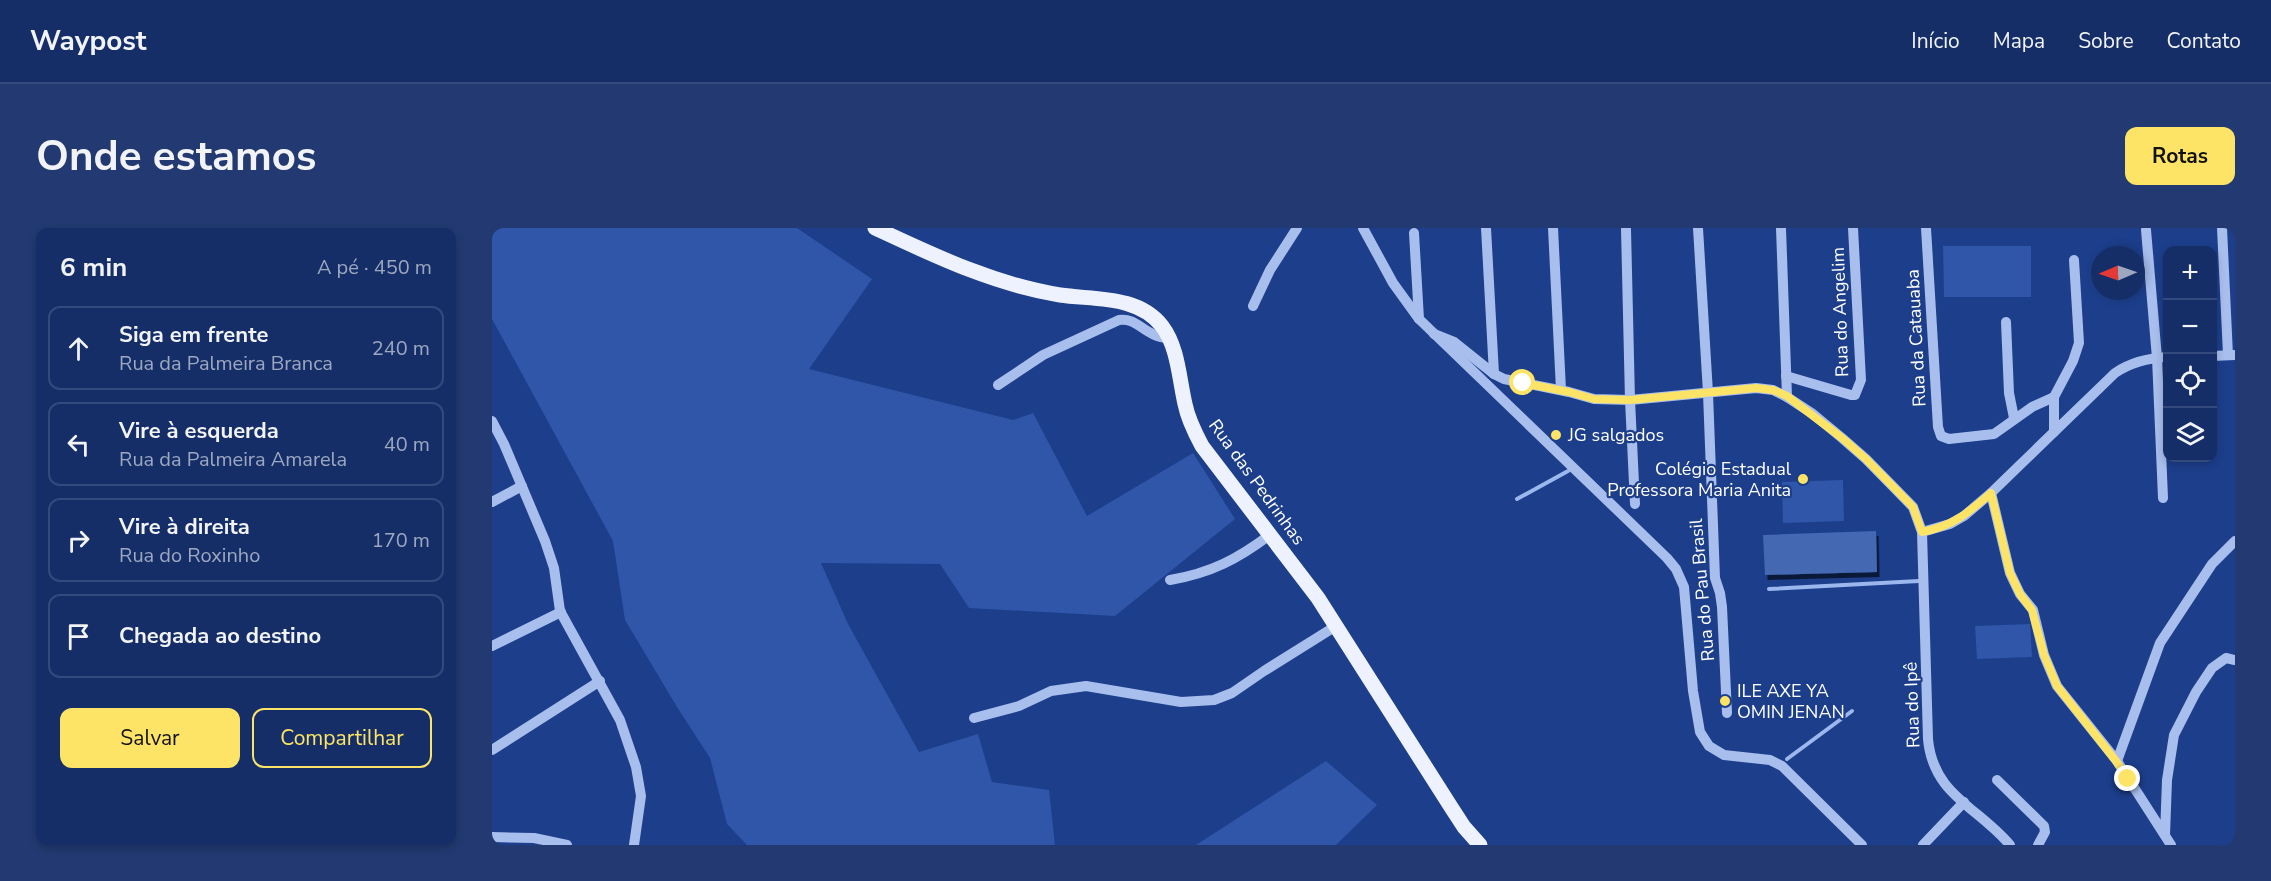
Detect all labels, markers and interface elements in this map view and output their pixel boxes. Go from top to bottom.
text: Waypost [30,22,147,60]
text: Início [1911,27,1960,55]
text: Mapa [1993,27,2045,55]
text: Sobre [2078,27,2134,55]
text: Contato [2167,27,2241,55]
button: Rotas [2125,127,2235,185]
text: Onde estamos [36,128,317,185]
north arrow [2091,246,2145,300]
map controls [2163,246,2217,462]
button: + [2163,246,2217,300]
street label: Rua do Angelim [1826,247,1854,377]
text: 6 min [60,250,127,285]
text: A pé · 450 m [317,254,432,281]
street label: Rua da Catauaba [1900,269,1932,407]
button: − [2163,300,2217,354]
text: Siga em frente [119,320,268,350]
icon: ahead [62,332,95,365]
text: 240 m [372,335,430,362]
text: Rua da Palmeira Branca [119,350,333,377]
button: locate [2163,354,2217,408]
route start [1509,369,1535,395]
button: layers [2163,408,2217,462]
street label: Rua das Pedrinhas [1203,414,1311,550]
text: Vire à esquerda [119,416,279,446]
place label: JG salgados [1567,423,1664,447]
icon: left [62,428,95,461]
marker: JG salgados [1549,428,1563,442]
text: 40 m [384,431,430,458]
text: Rua da Palmeira Amarela [119,446,347,473]
place label: Colégio Estadual Professora Maria Anita [1607,457,1792,502]
marker: Colégio Estadual Professora Maria Anita [1796,472,1810,486]
text: Vire à direita [119,512,250,542]
street label: Rua do Pau Brasil [1684,517,1720,662]
icon: right [62,524,95,557]
text: 170 m [372,527,430,554]
text: Rua do Roxinho [119,542,260,569]
icon: arrive [62,620,95,653]
text: Chegada ao destino [119,621,321,651]
street label: Rua do Ipê [1899,662,1925,748]
place label: ILE AXE YA OMIN JENAN [1737,679,1845,724]
marker: ILE AXE YA OMIN JENAN [1718,694,1732,708]
button: Salvar [60,708,240,768]
button: Compartilhar [252,708,432,768]
route end [2114,765,2140,791]

